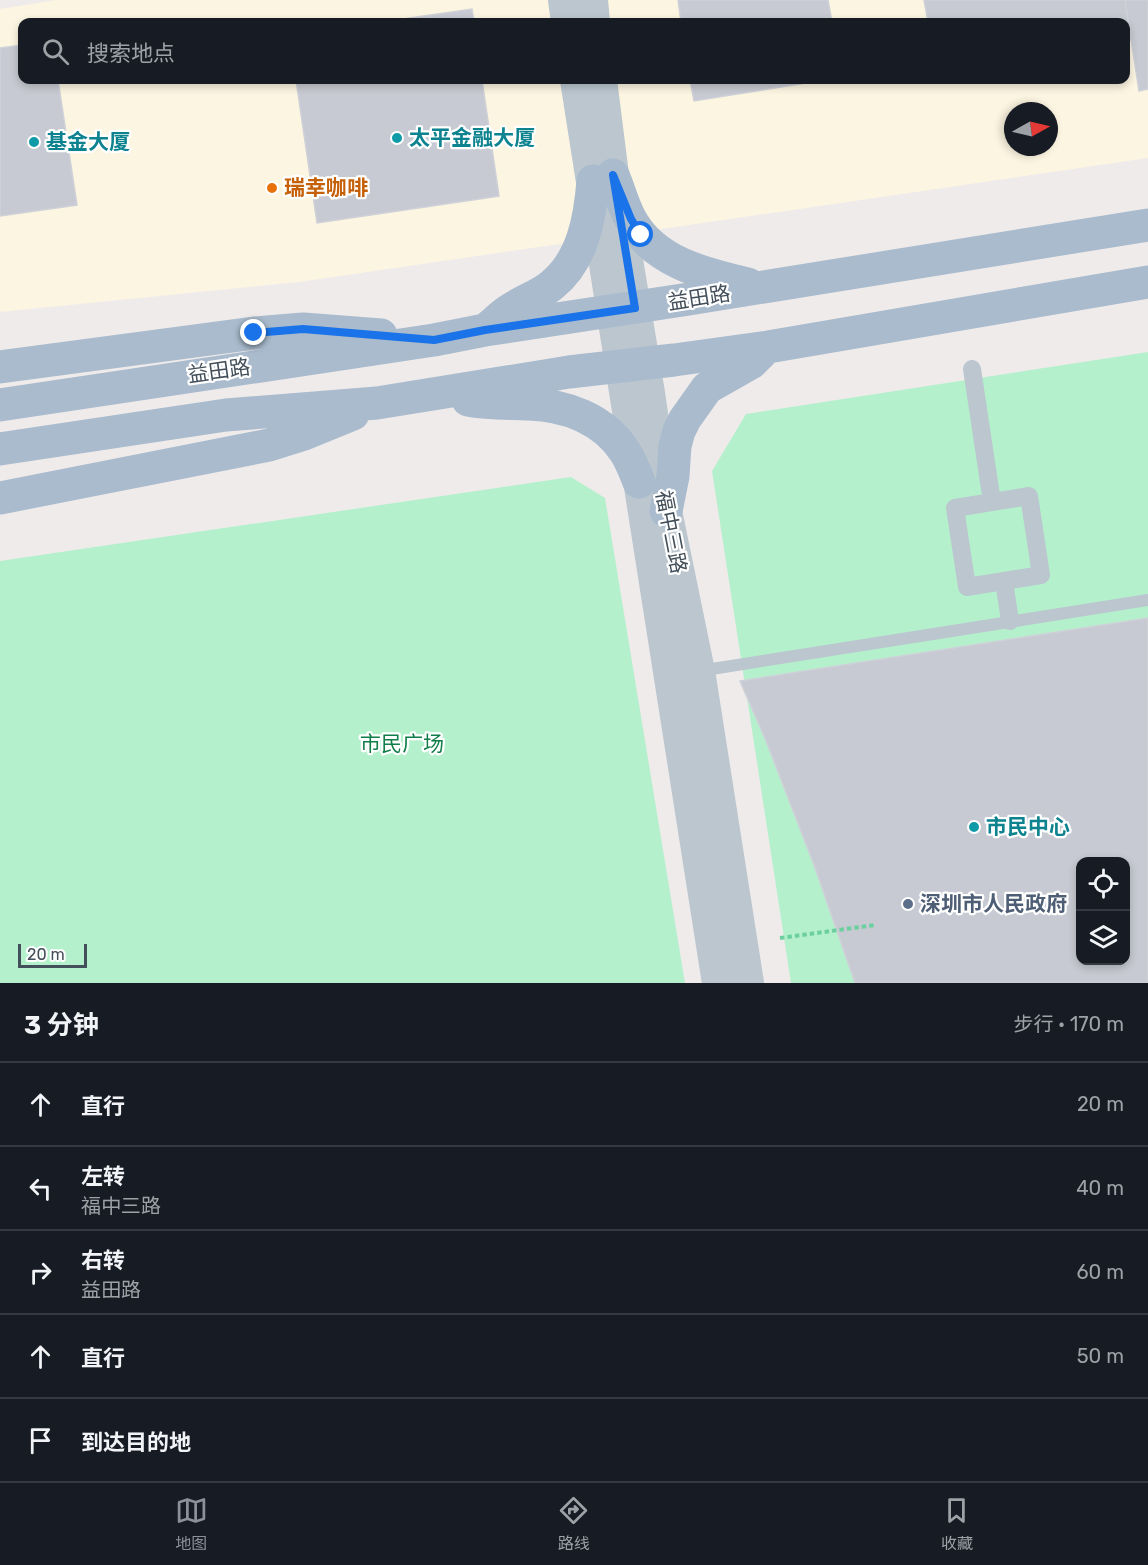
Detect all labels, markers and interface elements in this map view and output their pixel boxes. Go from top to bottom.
search box [18,18,1130,84]
icon: search [39,35,72,68]
text: 搜索地点 [87,40,175,67]
north arrow [1004,102,1058,156]
place label: 太平金融大厦 [409,125,535,150]
place label: 基金大厦 [46,129,130,154]
marker: 太平金融大厦 [390,131,404,145]
marker: 基金大厦 [27,135,41,149]
place label: 瑞幸咖啡 [284,175,368,200]
marker: 瑞幸咖啡 [265,181,279,195]
route start [627,221,653,247]
street label: 益田路 [666,280,732,315]
route end [240,319,266,345]
street label: 益田路 [186,354,252,387]
street label: 福中三路 [651,488,692,576]
park label: 市民广场 [360,731,444,756]
place label: 市民中心 [986,814,1070,839]
marker: 市民中心 [967,820,981,834]
map controls [1076,857,1130,965]
button: locate [1076,857,1130,911]
place label: 深圳市人民政府 [920,891,1067,916]
marker: 深圳市人民政府 [901,897,915,911]
button: layers [1076,911,1130,965]
scale bar [18,941,87,968]
text: 20 m [27,945,65,964]
text: 3 分钟 [24,1010,99,1041]
text: 步行 · 170 m [1013,1012,1124,1036]
icon: ahead [24,1088,57,1121]
text: 20 m [1077,1092,1124,1116]
text: 直行 [81,1093,125,1120]
text: 左转 [81,1163,125,1190]
icon: left [24,1172,57,1205]
text: 40 m [1076,1176,1124,1200]
text: 福中三路 [81,1194,161,1218]
text: 右转 [81,1247,125,1274]
icon: right [24,1256,57,1289]
text: 60 m [1077,1260,1124,1284]
text: 益田路 [81,1278,141,1302]
icon: ahead [24,1340,57,1373]
text: 50 m [1077,1344,1124,1368]
text: 直行 [81,1345,125,1372]
icon: arrive [24,1424,57,1457]
text: 到达目的地 [81,1429,191,1456]
tab: 地图 [175,1494,208,1554]
tab: 路线 [557,1494,590,1554]
tab: 收藏 [940,1494,973,1554]

